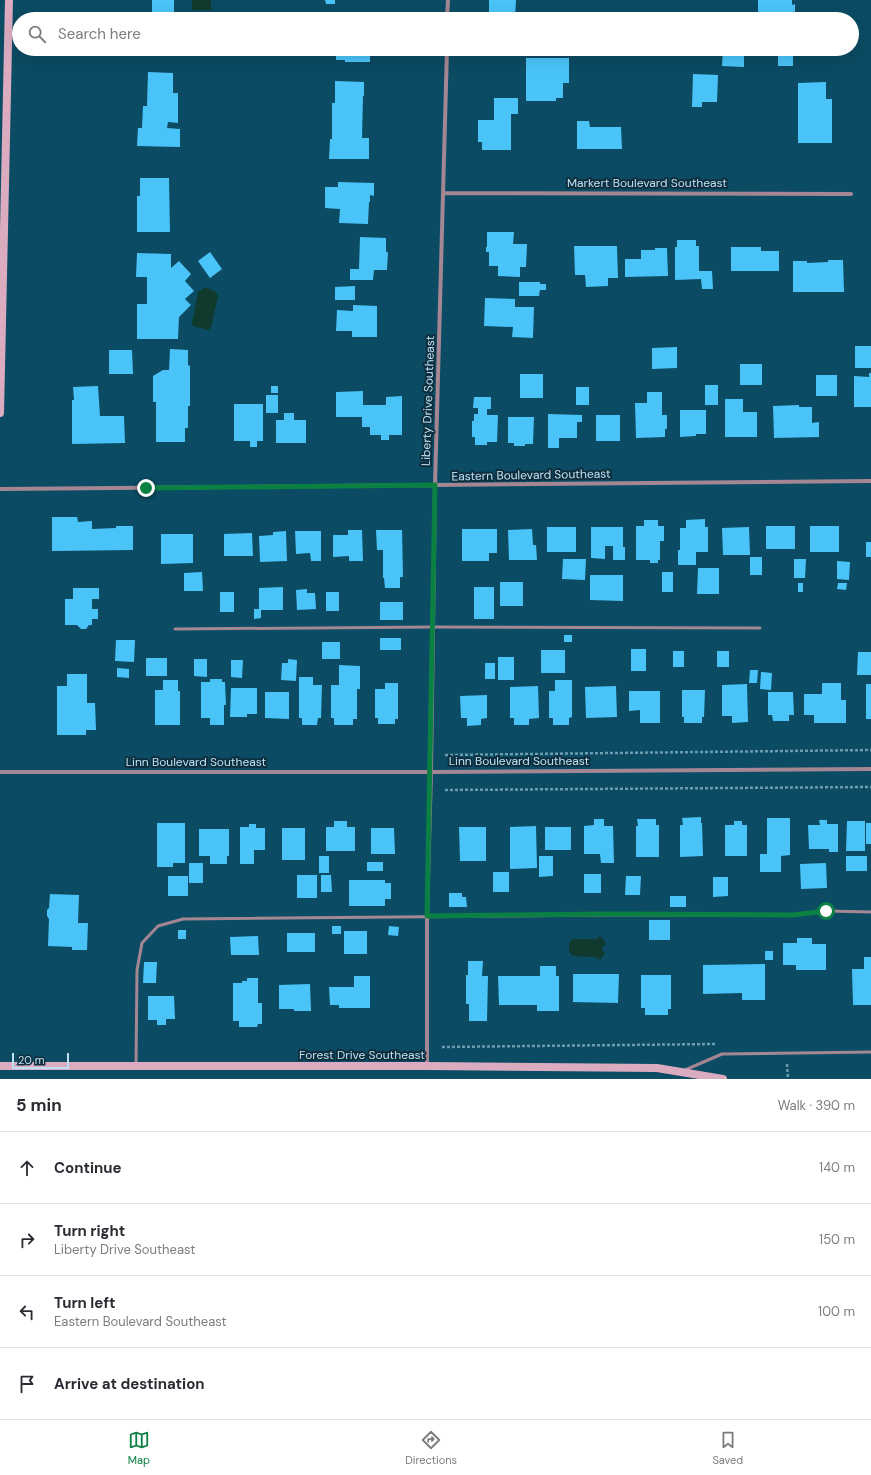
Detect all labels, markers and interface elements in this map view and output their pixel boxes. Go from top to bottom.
search box [12,12,859,56]
icon: search [26,23,48,45]
text: Search here [58,24,141,44]
street label: Markert Boulevard Southeast [567,175,727,191]
street label: Liberty Drive Southeast [418,335,438,466]
street label: Eastern Boulevard Southeast [451,466,611,484]
route end [137,479,155,497]
street label: Linn Boulevard Southeast [449,753,590,769]
street label: Linn Boulevard Southeast [126,754,267,770]
route start [817,902,835,920]
street label: Forest Drive Southeast [299,1047,425,1063]
scale bar [12,1051,69,1070]
text: 20 m [18,1053,44,1067]
text: 5 min [16,1094,62,1116]
text: Walk · 390 m [778,1097,855,1114]
icon: ahead [16,1157,38,1179]
text: Continue [54,1158,122,1178]
text: 140 m [819,1159,855,1176]
text: Turn right [54,1221,125,1241]
icon: right [16,1229,38,1251]
text: 150 m [819,1231,855,1248]
text: Liberty Drive Southeast [54,1241,195,1258]
text: Turn left [54,1293,115,1313]
icon: left [16,1301,38,1323]
text: 100 m [818,1303,855,1320]
text: Eastern Boulevard Southeast [54,1313,227,1330]
icon: arrive [16,1373,38,1395]
text: Arrive at destination [54,1374,205,1394]
tab: Map [128,1429,150,1467]
tab: Directions [405,1429,457,1467]
tab: Saved [712,1429,743,1467]

